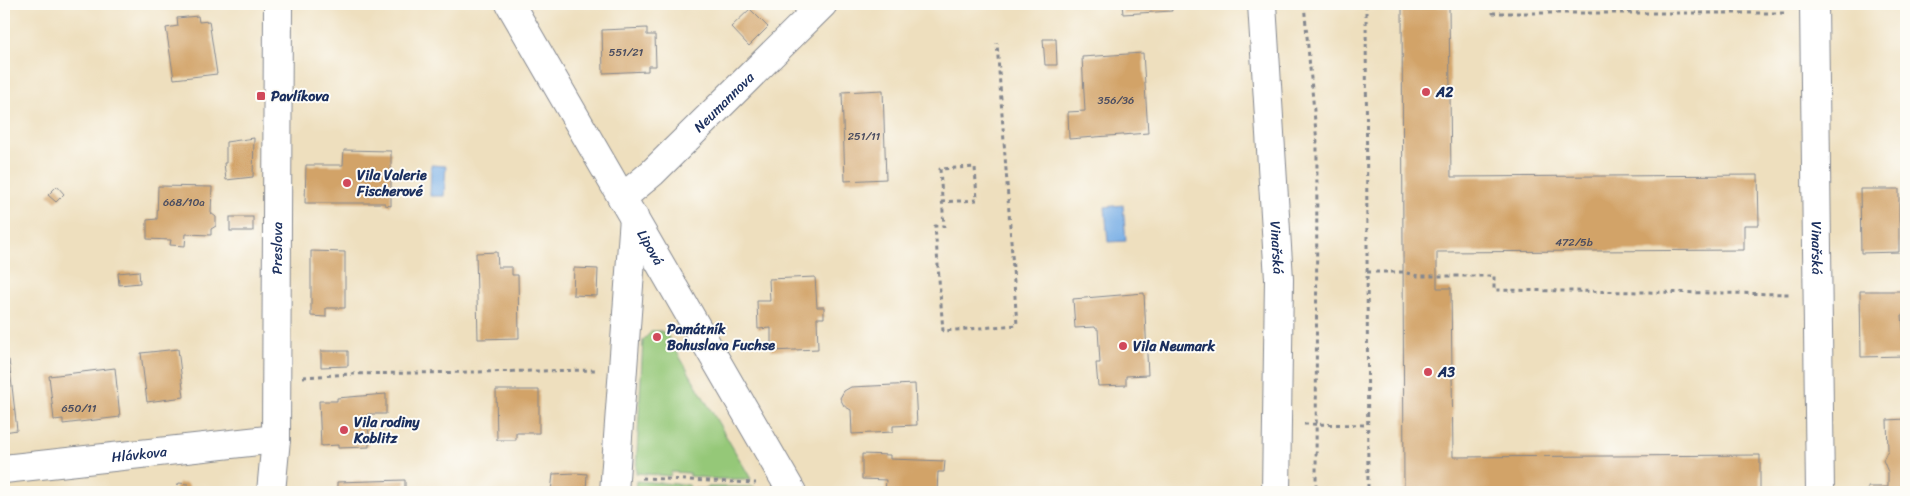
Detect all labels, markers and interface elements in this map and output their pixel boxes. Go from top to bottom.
house number: 551/21 [609,43,644,62]
street label: Neumannova [688,65,761,139]
place label: A2 [1435,80,1454,105]
place label: Pavlíkova [271,84,330,109]
marker: A2 [1420,86,1432,98]
marker: Pavlíkova [255,90,267,102]
house number: 356/36 [1098,91,1134,110]
house number: 251/11 [848,127,881,146]
place label: Vila Valerie Fischerové [356,163,427,204]
marker: Vila Valerie Fischerové [341,177,353,189]
house number: 668/10a [163,193,205,212]
street label: Vinařská [1262,220,1291,275]
street label: Vinařská [1804,221,1829,275]
street label: Preslova [265,222,290,275]
street label: Lipová [630,225,671,270]
house number: 472/5b [1555,233,1593,252]
place label: Památník Bohuslava Fuchse [667,317,775,358]
marker: Památník Bohuslava Fuchse [651,331,663,343]
place label: Vila Neumark [1133,334,1215,359]
marker: Vila Neumark [1117,340,1129,352]
place label: A3 [1437,360,1455,385]
marker: A3 [1422,366,1434,378]
house number: 650/11 [62,399,97,418]
place label: Vila rodiny Koblitz [353,410,420,451]
marker: Vila rodiny Koblitz [338,424,350,436]
street label: Hlávkova [110,439,169,470]

